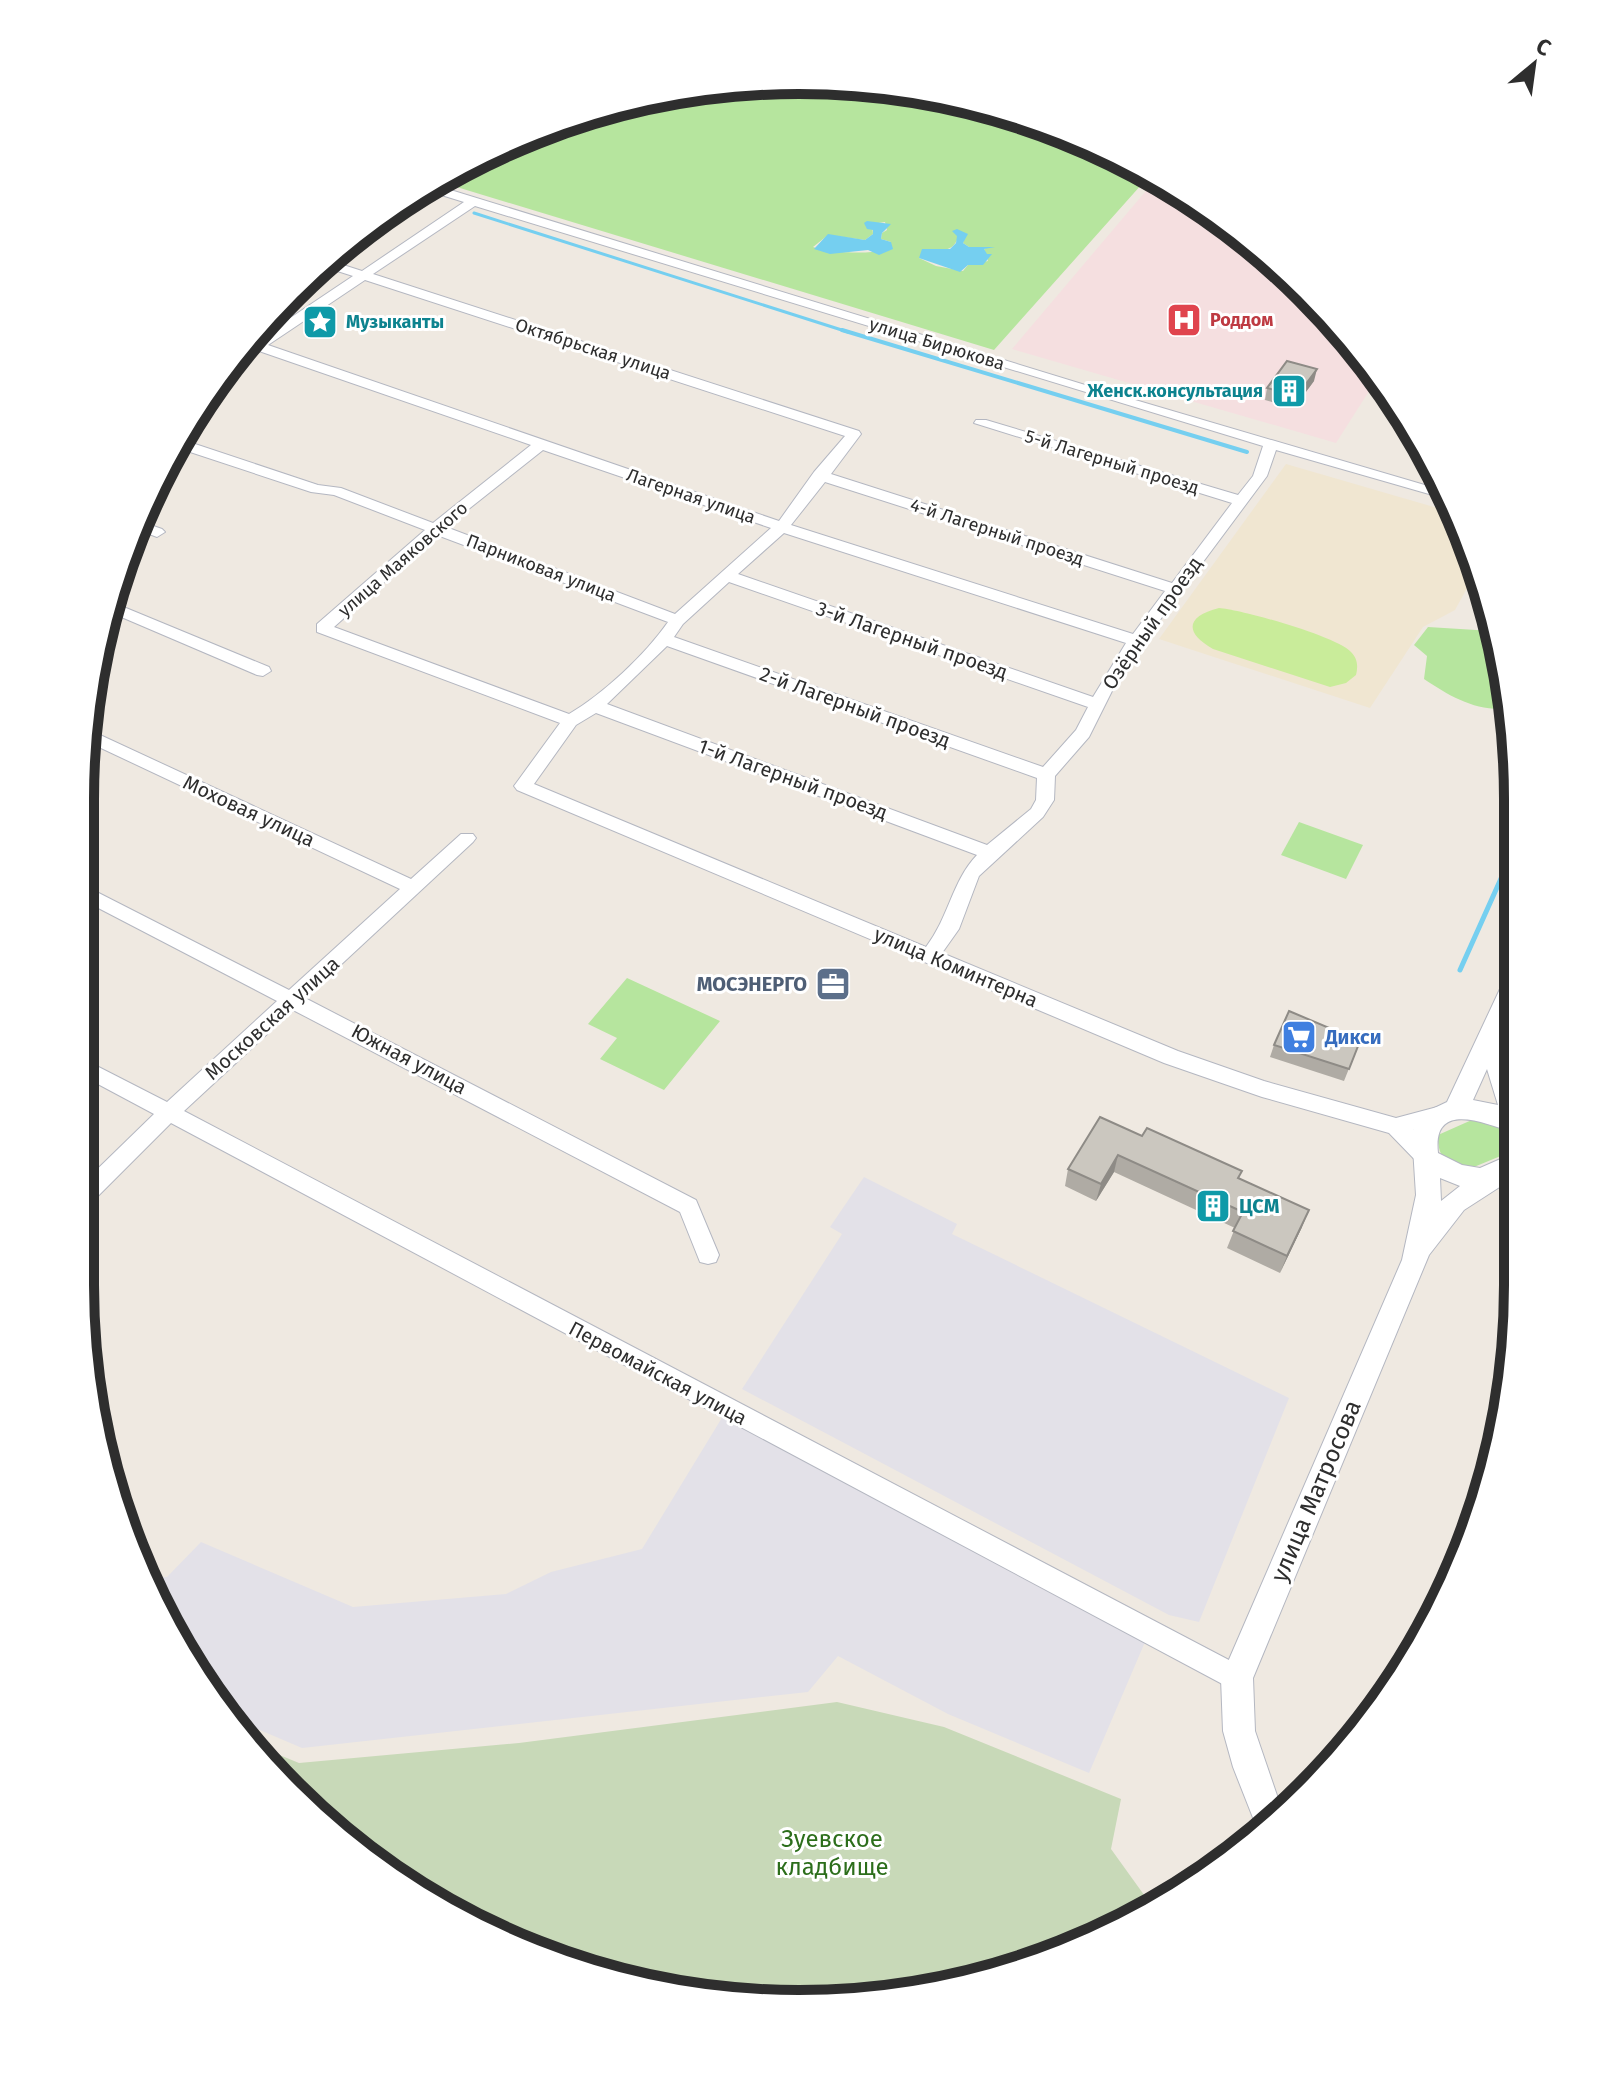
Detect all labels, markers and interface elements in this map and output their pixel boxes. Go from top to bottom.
north arrow [1494,24,1574,104]
text: С [1531,32,1556,62]
hospital icon: Роддом [1165,301,1203,339]
place icon: Музыканты [301,303,339,341]
place label: Роддом [1210,309,1273,331]
place label: Музыканты [346,311,444,333]
street label: Октябрьская улица [512,313,674,385]
street label: улица Бирюкова [867,313,1007,375]
building icon: Женск.консультация [1270,372,1308,410]
place label: Женск.консультация [1086,380,1263,402]
street label: 5-й Лагерный проезд [1022,425,1202,499]
street label: Лагерная улица [624,464,758,528]
street label: 4-й Лагерный проезд [907,494,1087,570]
street label: улица Маяковского [334,497,472,621]
street label: Парниковая улица [463,529,619,607]
street label: Озёрный проезд [1097,552,1207,694]
street label: 3-й Лагерный проезд [813,596,1011,684]
street label: 2-й Лагерный проезд [757,661,953,753]
street label: 1-й Лагерный проезд [695,734,891,824]
street label: Моховая улица [179,770,319,852]
street label: улица Коминтерна [871,922,1041,1012]
street label: Московская улица [200,951,344,1085]
office icon: МОСЭНЕРГО [814,965,852,1003]
place label: МОСЭНЕРГО [697,972,807,996]
supermarket icon: Дикси [1280,1018,1318,1056]
street label: Южная улица [347,1019,471,1099]
place label: Дикси [1324,1025,1382,1049]
building icon: ЦСМ [1194,1187,1232,1225]
place label: ЦСМ [1239,1194,1280,1218]
street label: Первомайская улица [565,1316,751,1430]
street label: улица Матросова [1265,1396,1367,1586]
park label: Зуевское кладбище [776,1825,888,1881]

